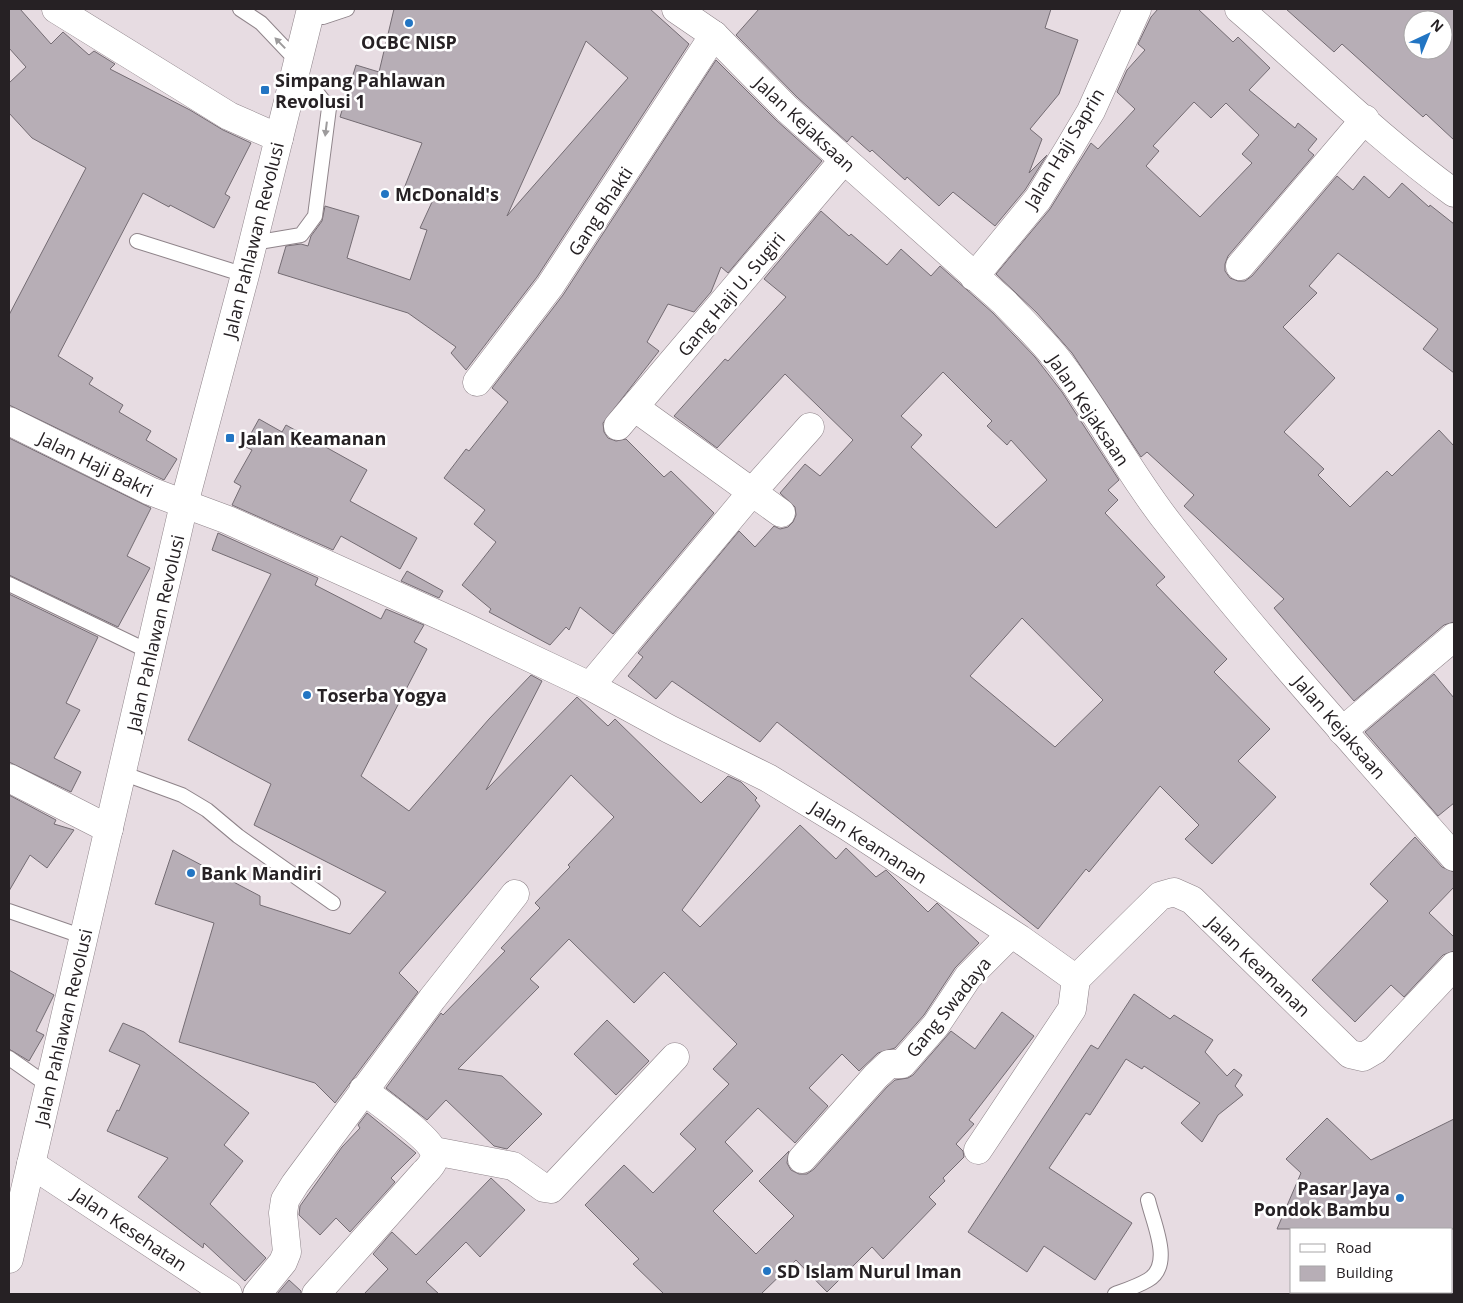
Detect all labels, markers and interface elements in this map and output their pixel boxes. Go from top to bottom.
north arrow [1403,10,1453,60]
text: N [1427,14,1448,36]
marker: OCBC NISP [403,17,415,29]
place label: OCBC NISP [361,30,457,54]
one-way arrow [274,37,286,49]
place label: Simpang Pahlawan Revolusi 1 [275,68,446,113]
street label: Jalan Kejaksaan [748,70,861,177]
marker: Simpang Pahlawan Revolusi 1 [259,84,271,96]
street label: Jalan Haji Saprin [1018,84,1109,214]
one-way arrow [322,121,330,137]
street label: Jalan Pahlawan Revolusi [217,140,289,342]
street label: Gang Bhakti [562,162,638,260]
place label: McDonald's [395,182,499,206]
marker: McDonald's [379,188,391,200]
street label: Gang Haji U. Sugiri [672,227,790,361]
street label: Jalan Kejaksaan [1042,348,1135,471]
street label: Jalan Haji Bakri [33,425,157,502]
place label: Jalan Keamanan [238,426,386,450]
marker: Jalan Keamanan [224,432,236,444]
street label: Jalan Pahlawan Revolusi [120,532,189,736]
street label: Jalan Kejaksaan [1287,669,1392,784]
place label: Toserba Yogya [317,683,447,707]
marker: Toserba Yogya [301,689,313,701]
street label: Jalan Keamanan [804,794,932,889]
place label: Bank Mandiri [201,861,322,885]
marker: Bank Mandiri [185,867,197,879]
street label: Jalan Keamanan [1201,909,1316,1022]
street label: Jalan Pahlawan Revolusi [28,926,97,1130]
street label: Gang Swadaya [900,952,996,1062]
place label: Pasar Jaya Pondok Bambu [1253,1176,1390,1221]
street label: Jalan Kesehatan [66,1181,192,1276]
marker: Pasar Jaya Pondok Bambu [1394,1192,1406,1204]
legend [1290,1228,1453,1293]
text: Road [1336,1237,1372,1257]
place label: SD Islam Nurul Iman [777,1259,962,1283]
text: Building [1336,1262,1393,1282]
marker: SD Islam Nurul Iman [761,1265,773,1277]

